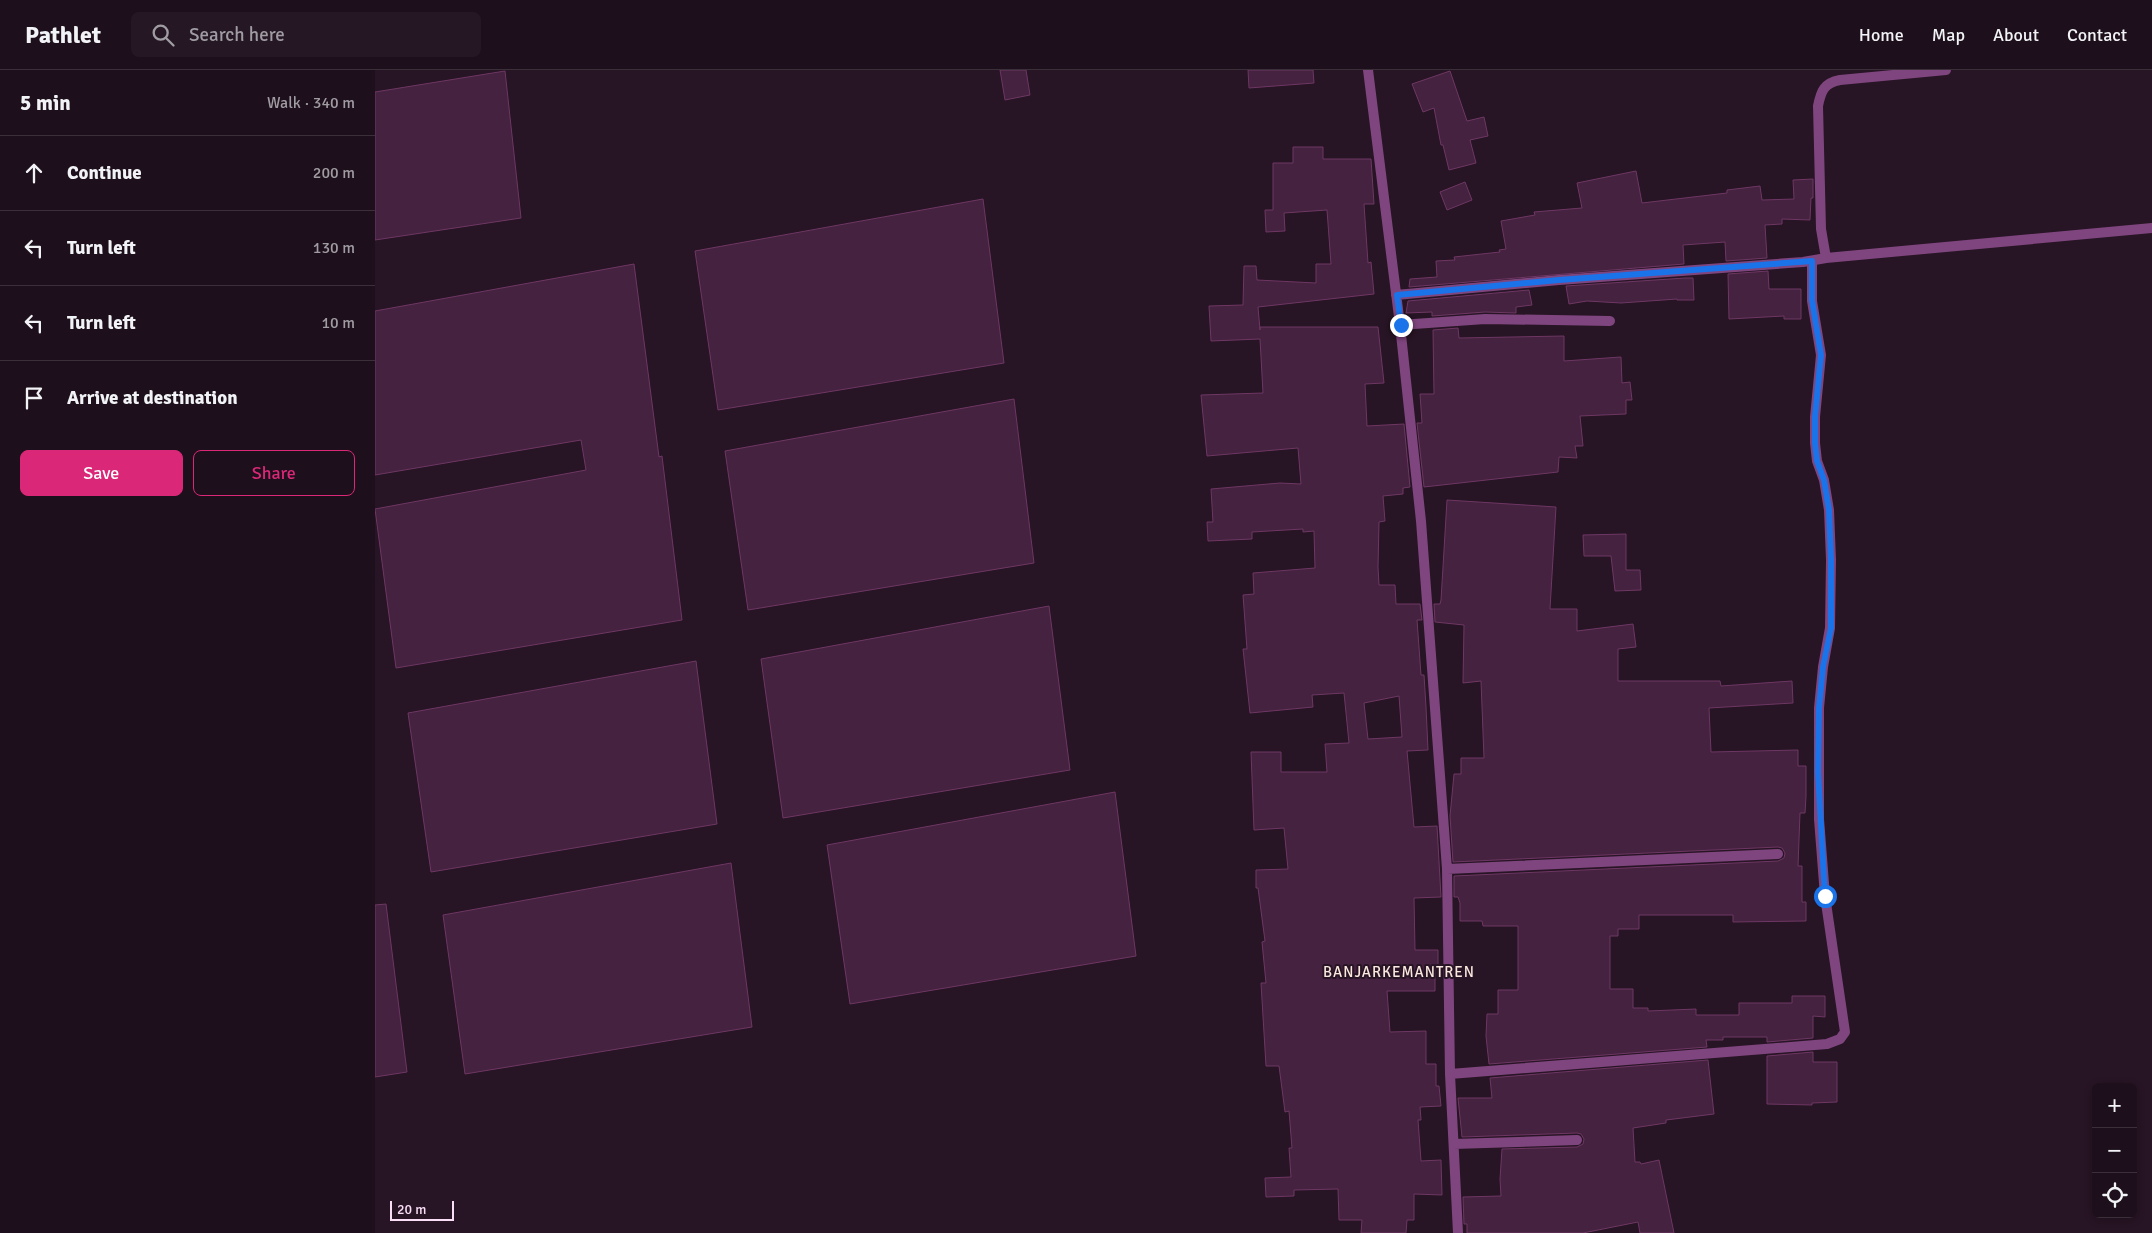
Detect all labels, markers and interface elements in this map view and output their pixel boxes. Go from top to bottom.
search box [131,12,481,57]
text: Pathlet [25,20,101,50]
icon: search [149,21,177,49]
text: Search here [189,23,285,47]
text: Home [1859,24,1904,46]
text: Map [1932,24,1965,46]
text: About [1993,24,2039,46]
text: Contact [2067,24,2127,46]
text: 5 min [20,90,71,116]
text: Walk · 340 m [267,93,355,113]
icon: ahead [20,159,48,187]
text: Continue [67,161,142,185]
text: 200 m [313,163,355,183]
icon: left [20,234,48,262]
text: Turn left [67,236,136,260]
text: 130 m [313,238,355,258]
icon: left [20,309,48,337]
text: Turn left [67,311,136,335]
text: 10 m [321,313,355,333]
route end [1390,314,1413,337]
icon: arrive [20,384,48,412]
text: Arrive at destination [67,386,238,410]
button: Save [20,450,183,496]
button: Share [193,450,355,496]
route start [1814,885,1837,908]
district label: BANJARKEMANTREN [1323,963,1475,981]
map controls [2092,1083,2137,1218]
button: + [2092,1083,2137,1128]
button: − [2092,1128,2137,1173]
button: locate [2092,1173,2137,1218]
scale bar [390,1198,454,1221]
text: 20 m [397,1201,426,1218]

